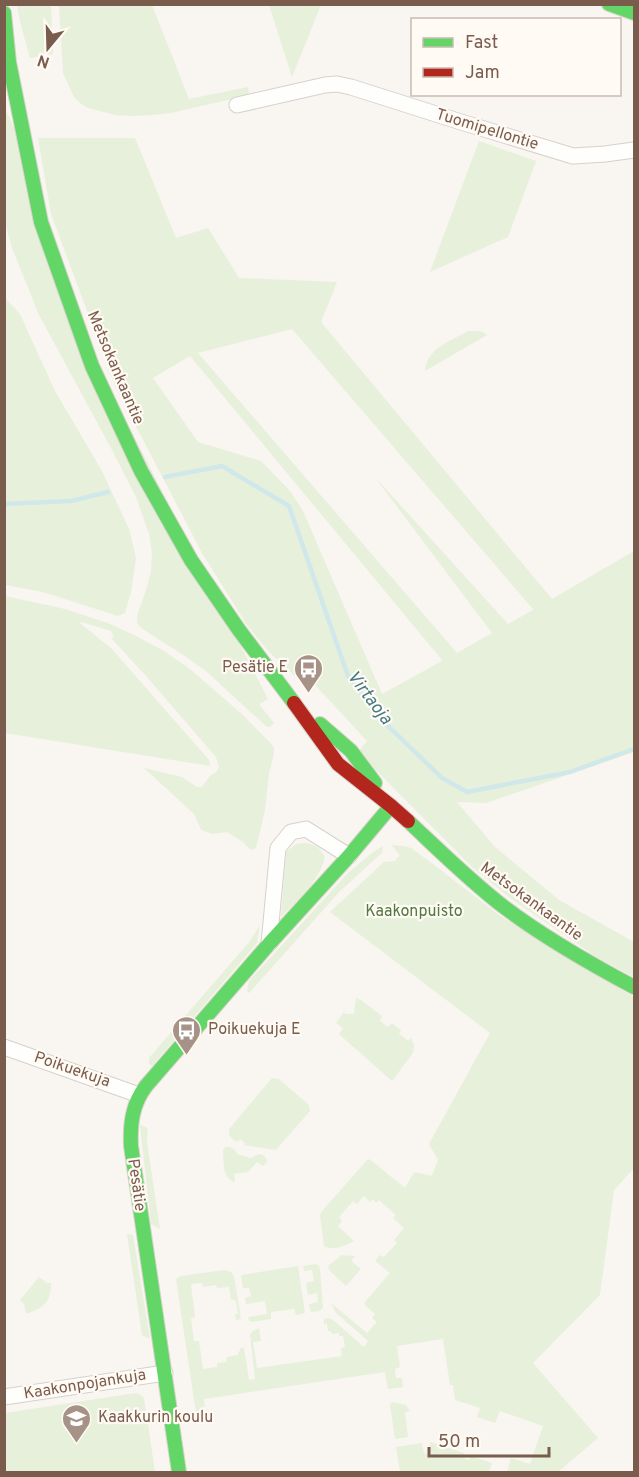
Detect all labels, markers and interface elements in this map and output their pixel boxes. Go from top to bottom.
north arrow [18,18,78,78]
legend [411,18,621,96]
text: Fast [465,32,498,55]
text: N [35,49,52,72]
text: Jam [465,62,500,85]
street label: Tuomipellontie [433,105,541,155]
street label: Metsokankaantie [82,308,148,428]
bus stop icon: Pesätie E [293,652,325,694]
place label: Pesätie E [222,658,288,678]
water label: Virtaoja [341,666,397,730]
street label: Metsokankaantie [476,858,586,946]
park label: Kaakonpuisto [365,902,463,922]
bus stop icon: Poikuekuja E [171,1014,203,1056]
place label: Poikuekuja E [208,1020,301,1040]
street label: Poikuekuja [31,1048,113,1092]
street label: Pesätie [122,1157,150,1213]
street label: Kaakonpojankuja [22,1365,148,1405]
school or university icon: Kaakkurin koulu [61,1402,93,1444]
place label: Kaakkurin koulu [98,1408,213,1428]
scale bar [429,1420,549,1458]
text: 50 m [438,1431,480,1454]

